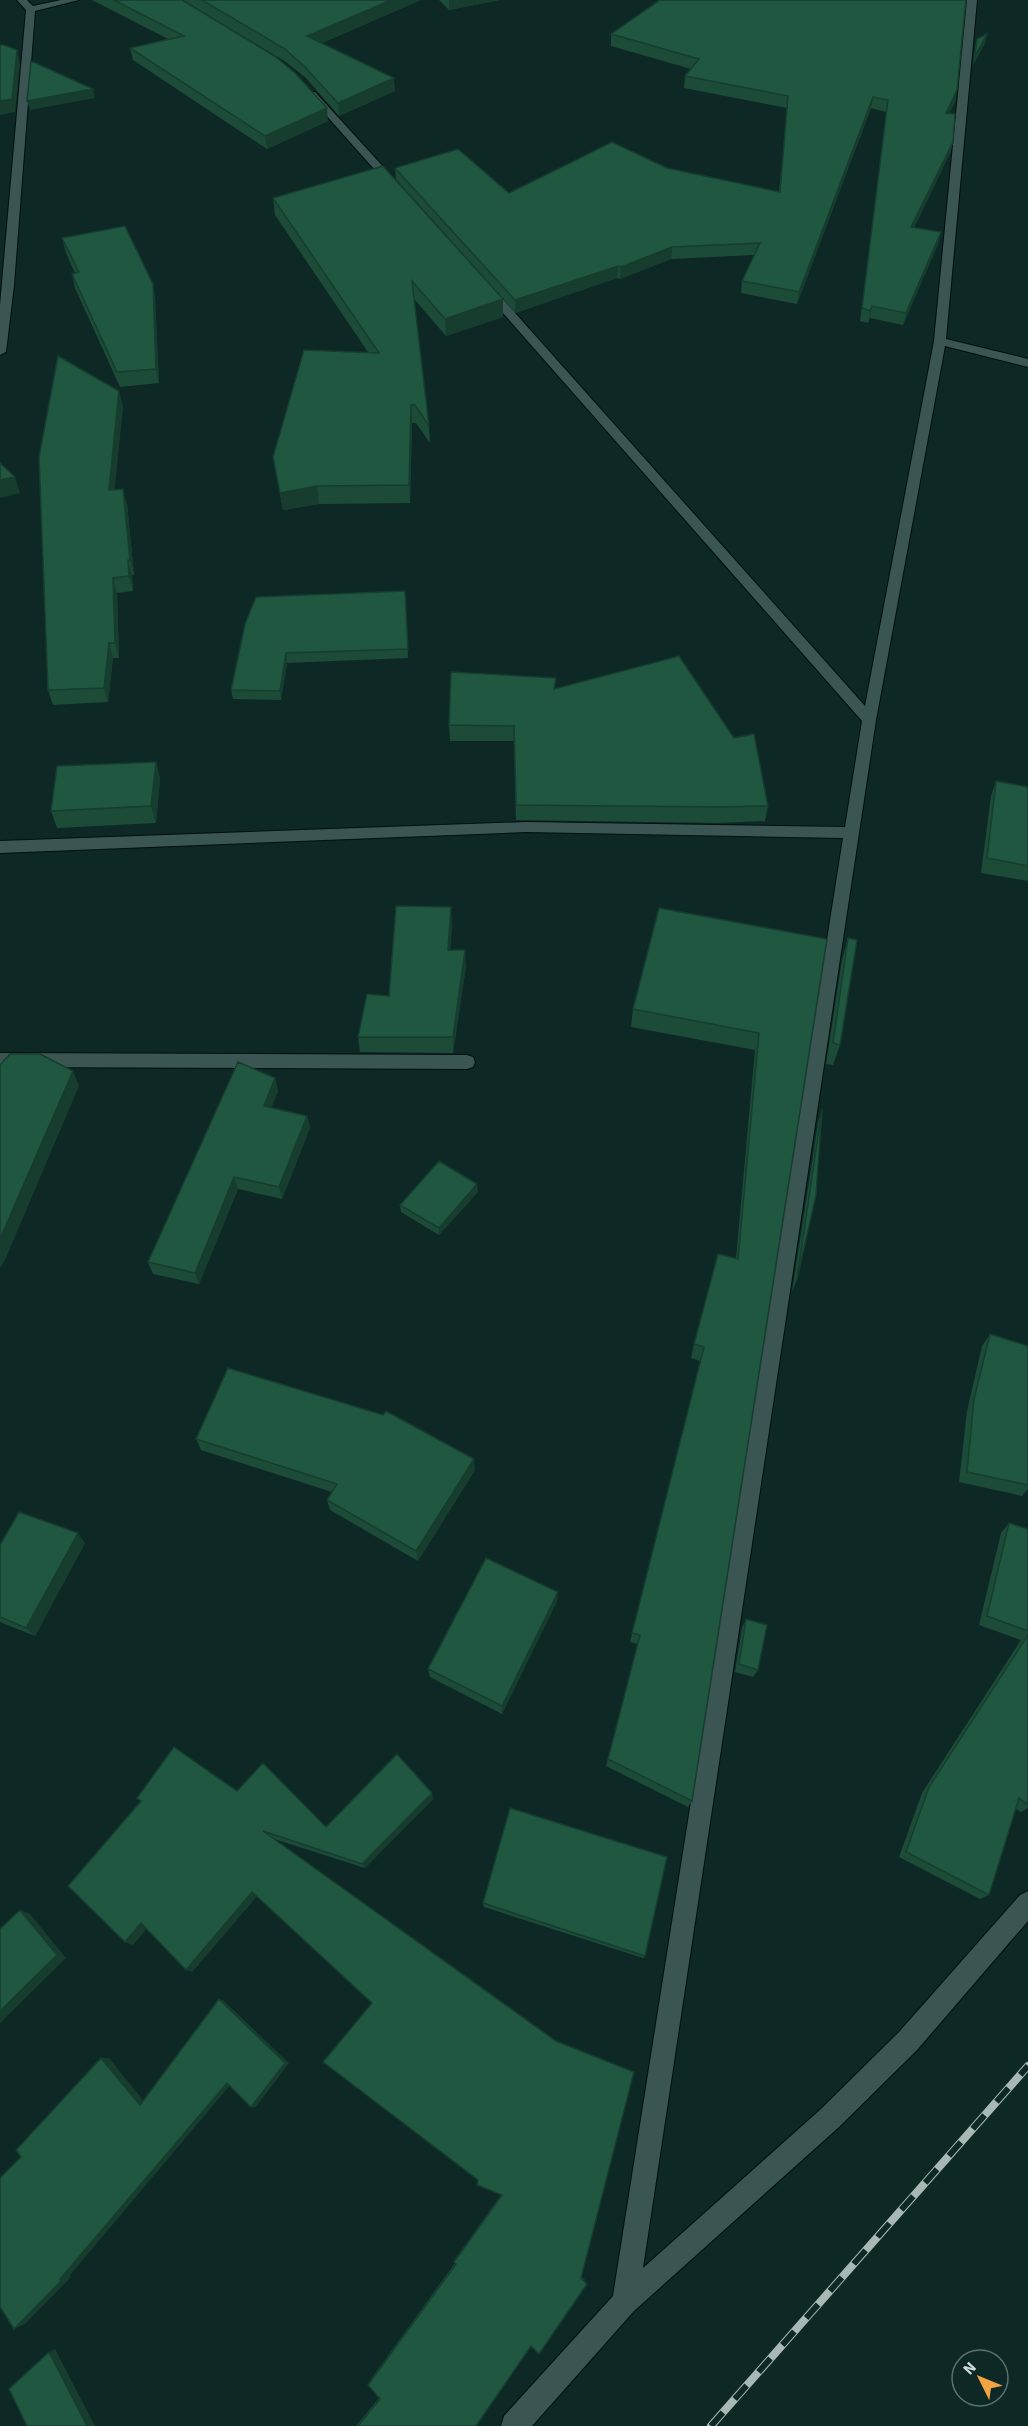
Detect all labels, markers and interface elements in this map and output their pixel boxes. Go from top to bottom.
north arrow [950,2348,1010,2408]
text: N [958,2357,981,2380]

